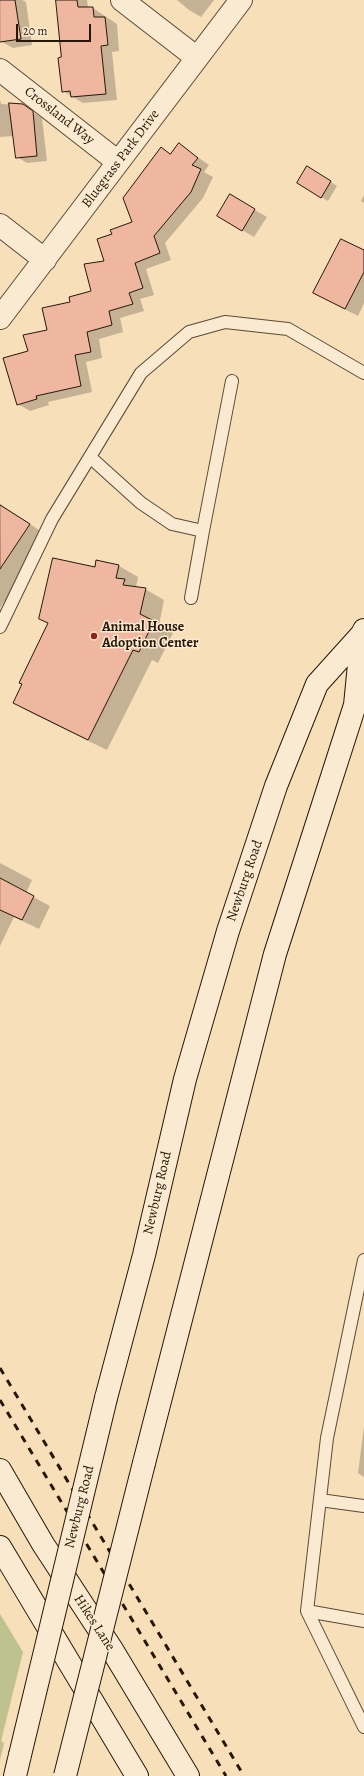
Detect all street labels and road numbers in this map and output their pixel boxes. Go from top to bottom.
street label: Crossland Way [21,83,97,149]
street label: Bluegrass Park Drive [79,107,163,211]
street label: Newburg Road [223,838,267,924]
street label: Newburg Road [140,1150,176,1236]
street label: Newburg Road [62,1464,98,1550]
street label: Hikes Lane [70,1592,118,1654]

